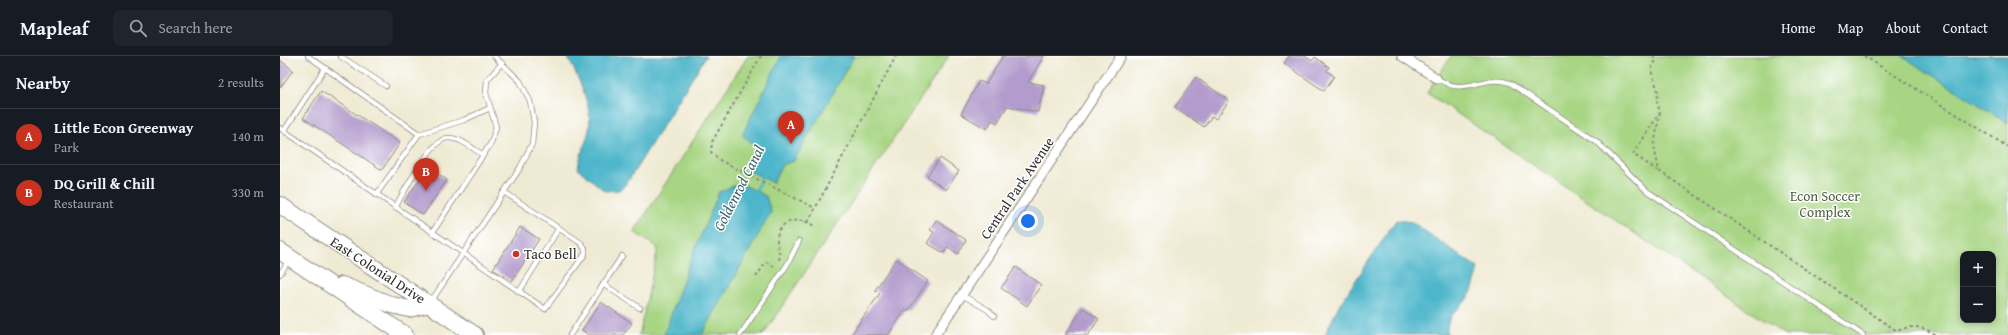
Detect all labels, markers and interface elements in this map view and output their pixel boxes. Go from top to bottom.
search box [113,10,393,46]
text: Mapleaf [20,14,89,42]
icon: search [127,17,149,39]
text: Search here [159,17,233,38]
text: Home [1781,18,1816,38]
text: Map [1838,18,1863,38]
text: About [1885,18,1921,38]
text: Contact [1943,18,1988,38]
text: Nearby [16,70,70,95]
text: 2 results [218,73,264,92]
pin: A [778,111,804,144]
text: Little Econ Greenway [54,117,194,138]
text: A [25,127,33,146]
text: 140 m [232,127,264,146]
street label: Central Park Avenue [975,133,1059,243]
text: Park [54,138,79,157]
water label: Goldenrod Canal [708,141,769,234]
pin: B [413,158,439,191]
text: DQ Grill & Chill [54,173,155,194]
text: B [25,183,33,202]
text: 330 m [232,183,264,202]
park label: Econ Soccer Complex [1790,186,1860,222]
text: Restaurant [54,194,114,213]
your location [1018,211,1038,231]
street label: East Colonial Drive [326,232,430,309]
place label: Taco Bell [524,244,577,264]
marker: Taco Bell [511,249,521,259]
map controls [1960,251,1996,323]
button: + [1960,251,1996,287]
button: − [1960,287,1996,323]

